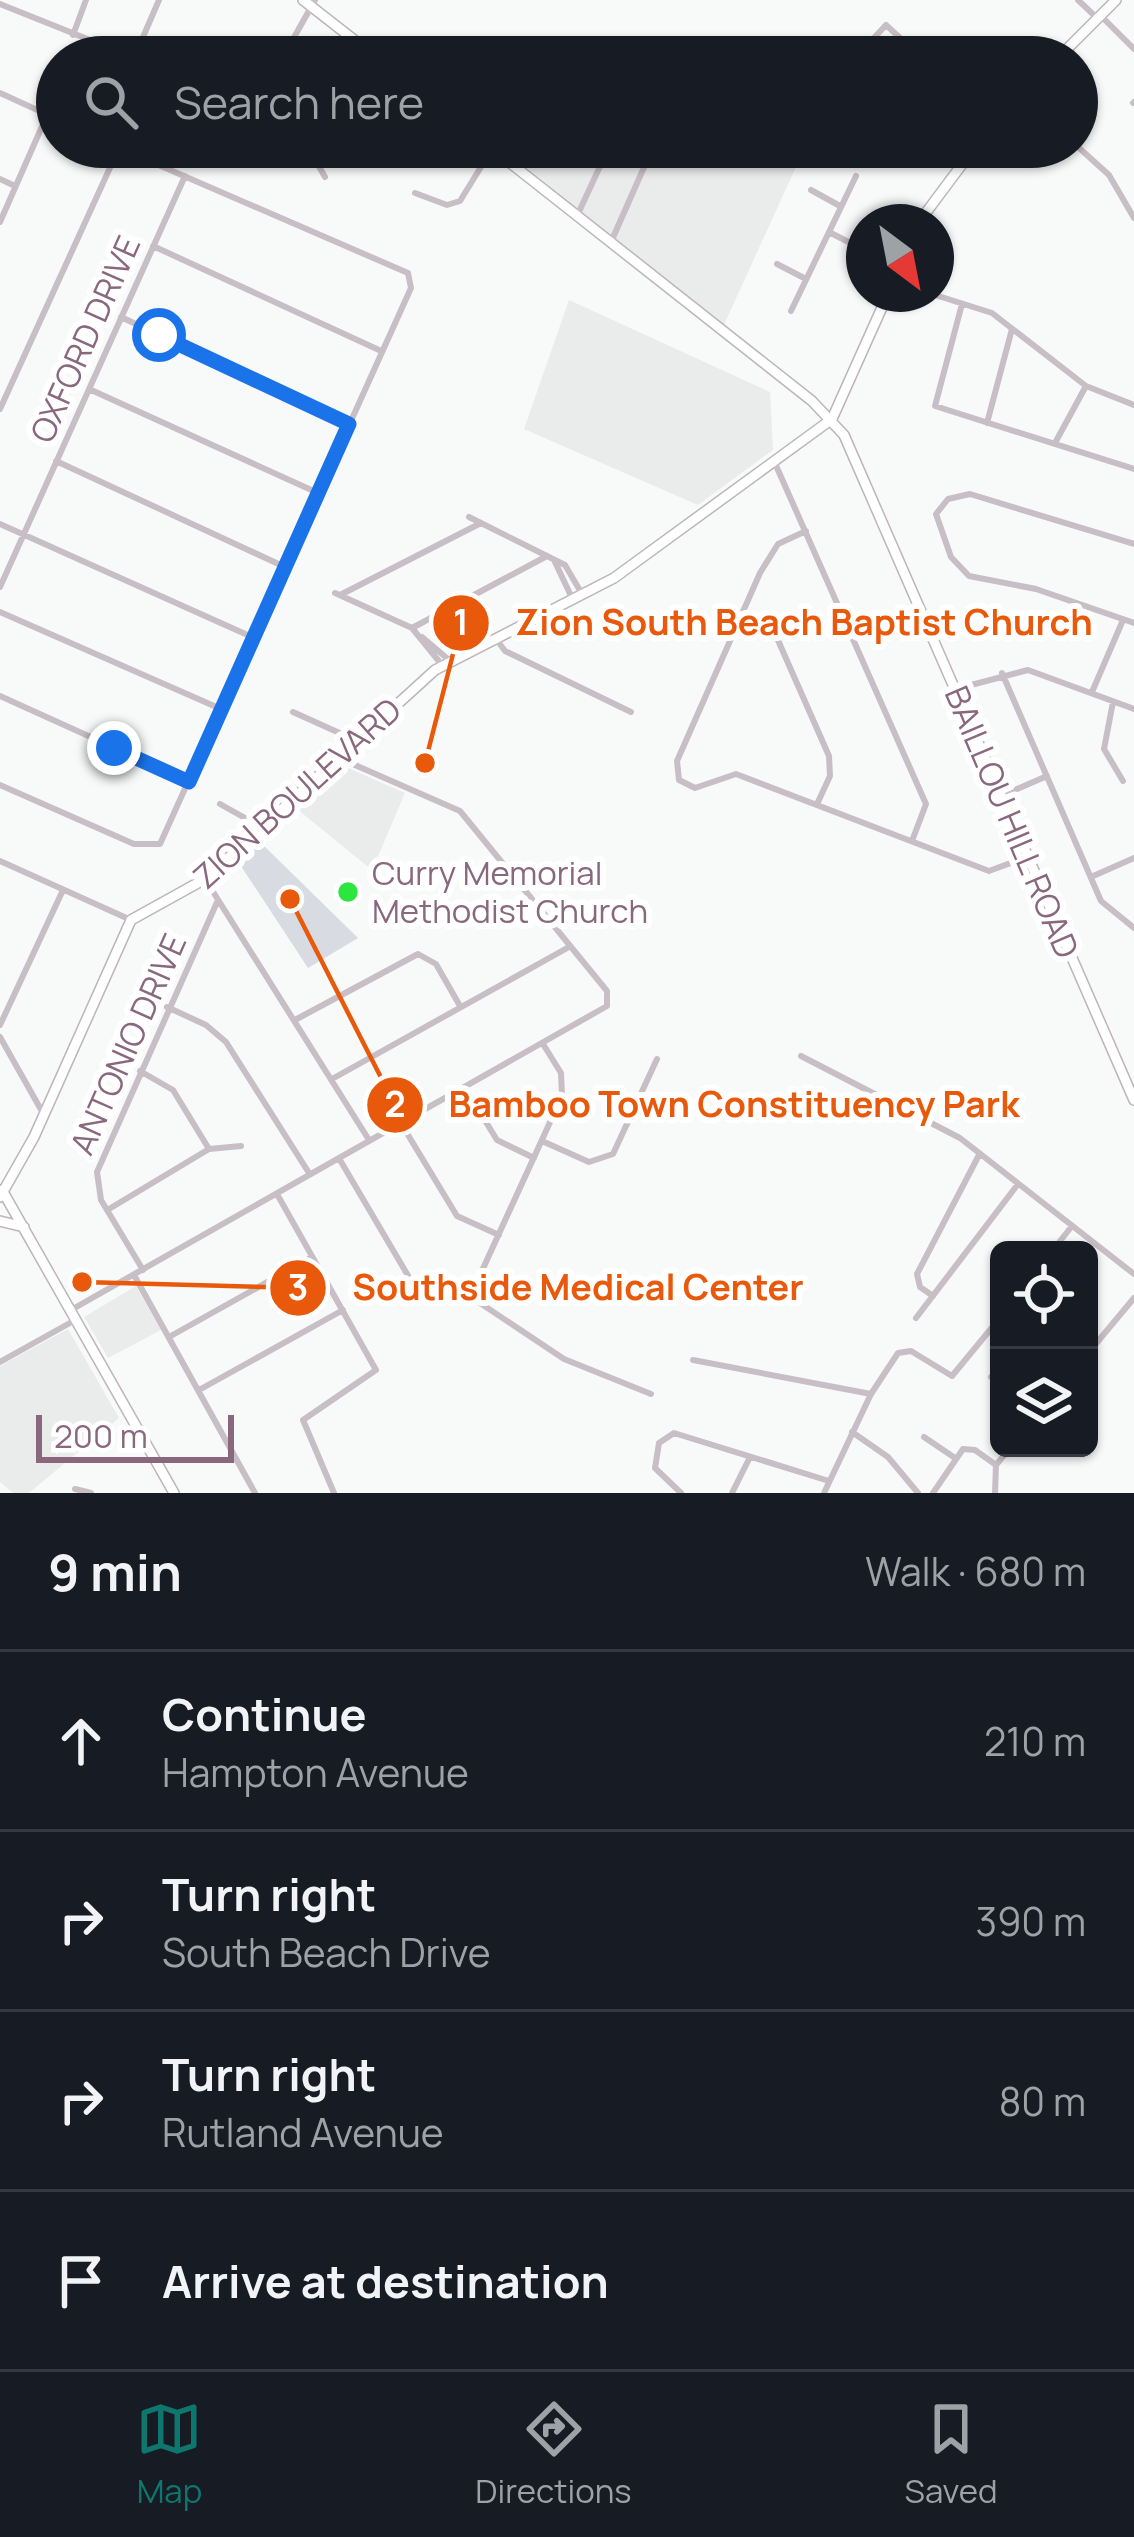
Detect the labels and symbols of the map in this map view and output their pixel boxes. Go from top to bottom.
north arrow [846,204,954,312]
street label: OXFORD DRIVE [19,228,150,449]
route start [132,308,186,362]
callout: Zion South Beach Baptist Church [431,587,1117,659]
text: 1 [453,597,469,646]
text: Zion South Beach Baptist Church [515,597,1093,646]
street label: BAILLOU HILL ROAD [935,679,1090,965]
street label: ZION BOULEVARD [183,687,410,898]
route end [87,721,141,775]
place label: Curry Memorial Methodist Church [372,850,648,933]
marker: Curry Memorial Methodist Church [335,879,361,905]
street label: ANTONIO DRIVE [59,926,196,1161]
callout: Bamboo Town Constituency Park [365,1069,1044,1141]
text: 2 [384,1079,406,1128]
text: Bamboo Town Constituency Park [448,1079,1021,1128]
callout: Southside Medical Center [268,1252,828,1324]
text: 3 [288,1262,308,1311]
text: Southside Medical Center [352,1262,804,1311]
scale bar [36,1409,234,1462]

